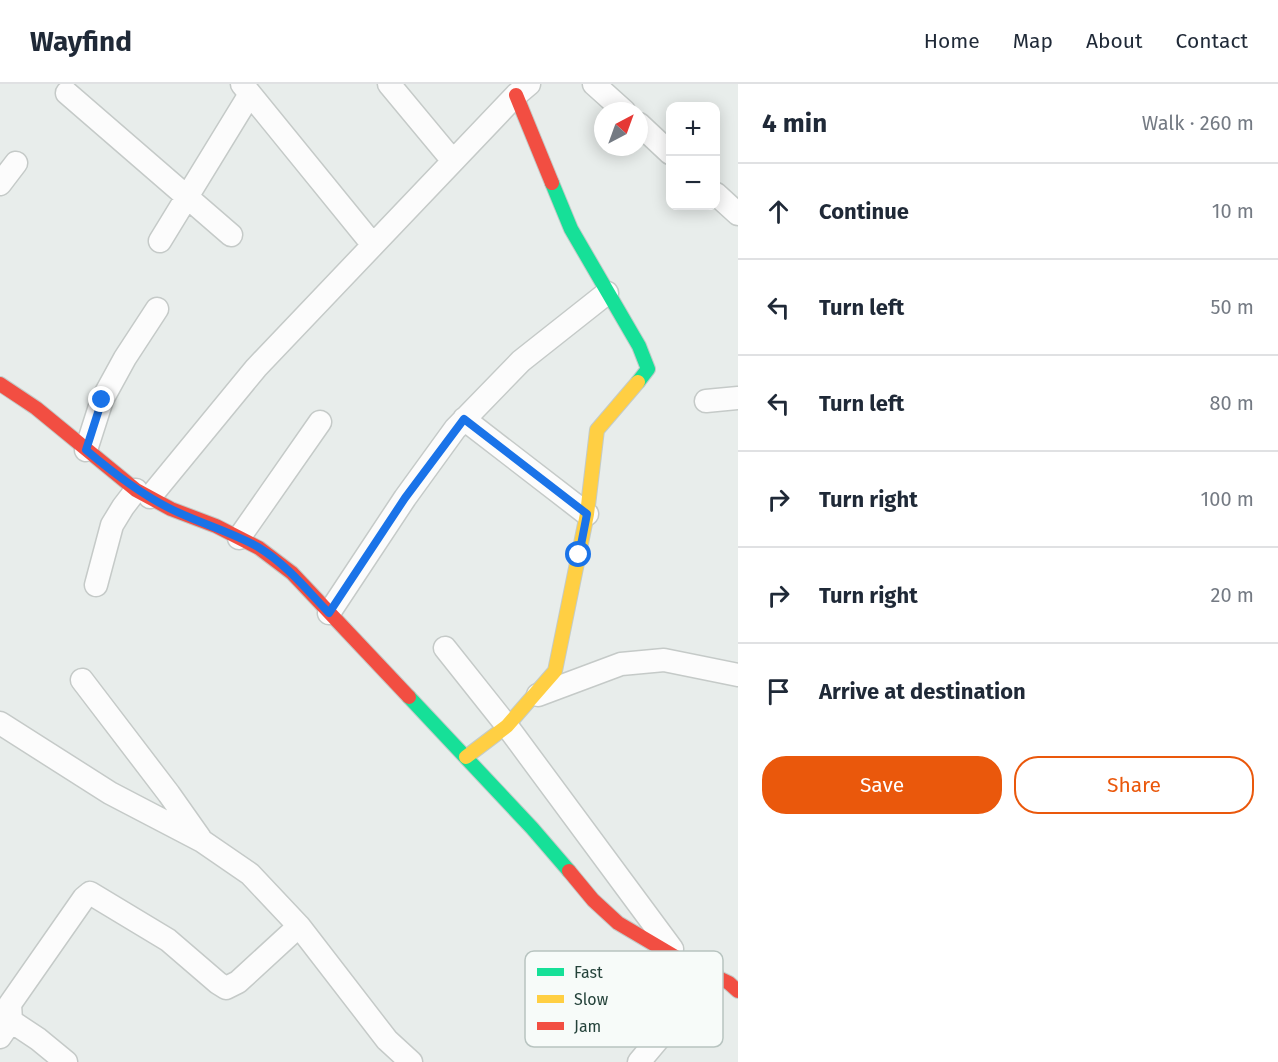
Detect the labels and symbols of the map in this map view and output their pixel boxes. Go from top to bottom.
north arrow [594,102,648,156]
route end [88,386,114,412]
route start [565,541,591,567]
legend [525,951,723,1047]
text: Fast [574,963,603,982]
text: Slow [574,990,609,1009]
text: Jam [574,1017,601,1036]

